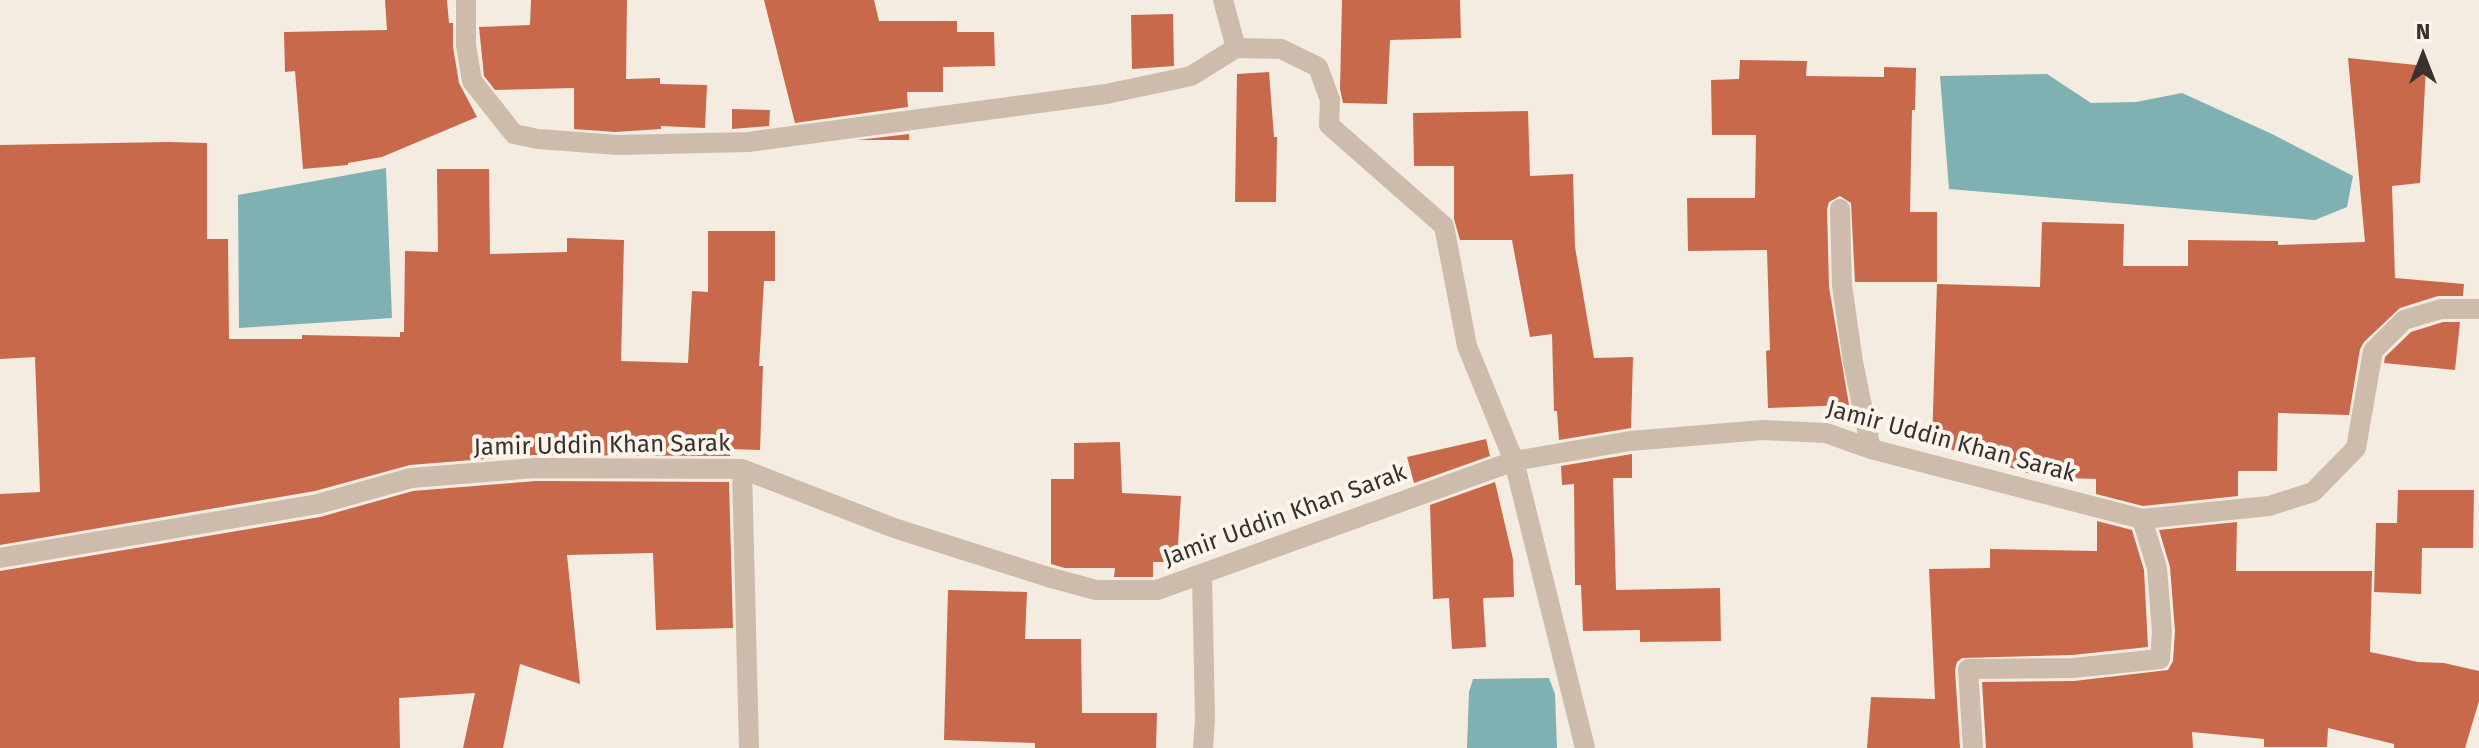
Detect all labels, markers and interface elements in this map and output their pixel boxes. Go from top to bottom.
north arrow [2383,16,2463,96]
text: N [2416,18,2430,45]
street label: Jamir Uddin Khan Sarak [1823,395,2079,489]
street label: Jamir Uddin Khan Sarak [473,429,731,463]
street label: Jamir Uddin Khan Sarak [1159,459,1411,573]

